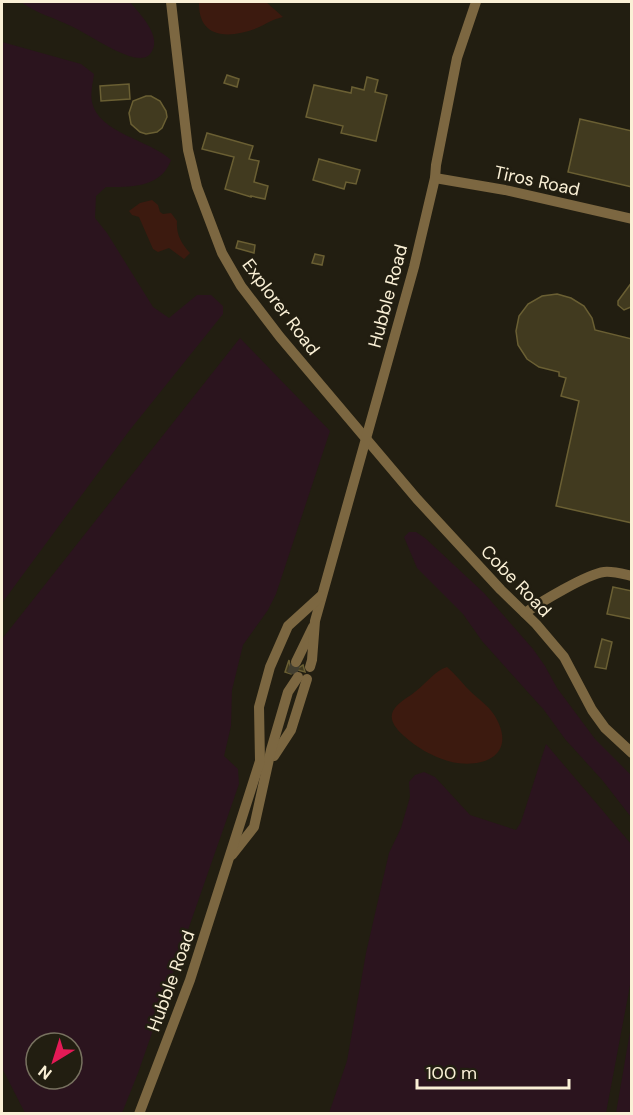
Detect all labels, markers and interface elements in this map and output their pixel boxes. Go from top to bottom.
street label: Tiros Road [492,160,582,202]
street label: Hubble Road [363,242,413,350]
street label: Explorer Road [237,254,325,360]
street label: Cobe Road [475,540,557,622]
street label: Hubble Road [142,927,200,1035]
north arrow [24,1031,84,1091]
scale bar [417,1052,568,1090]
text: N [34,1061,56,1084]
text: 100 m [426,1061,477,1085]

